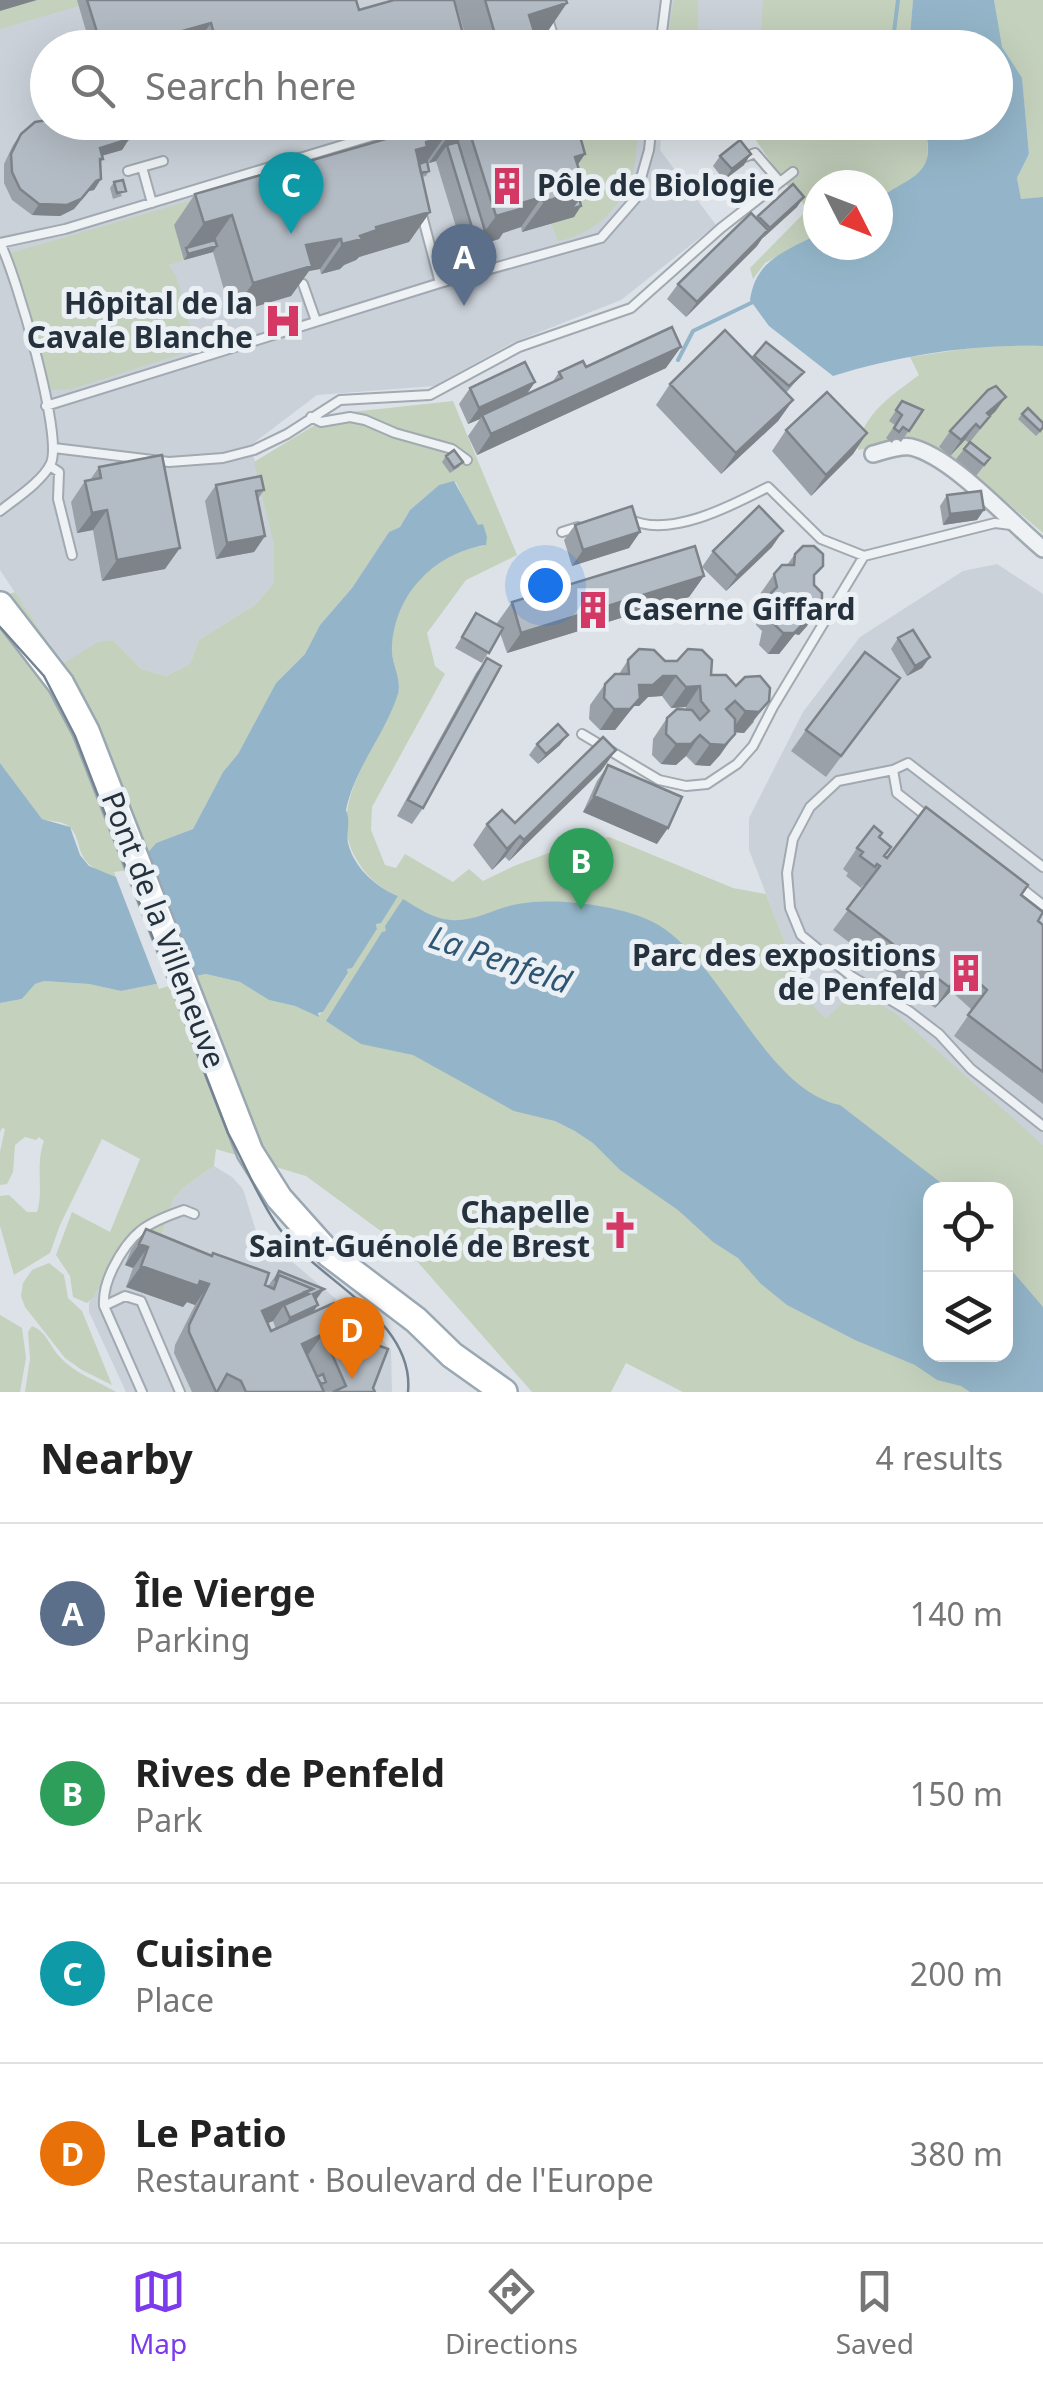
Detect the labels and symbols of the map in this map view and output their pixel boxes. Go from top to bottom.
pin: C [258,152,324,234]
place label: Pôle de Biologie [537,164,775,205]
building icon: Pôle de Biologie [486,165,528,207]
north arrow [803,170,893,260]
pin: A [432,224,496,306]
place label: Hôpital de la Cavale Blanche [27,282,253,357]
hospital icon: Hôpital de la Cavale Blanche [262,300,304,342]
your location [520,560,571,611]
place label: Caserne Giffard [623,588,855,629]
building icon: Caserne Giffard [572,589,614,631]
street label: Pont de la Villeneuve [93,785,236,1074]
pin: B [548,828,614,910]
water label: La Penfeld [424,914,579,1003]
place label: Parc des expositions de Penfeld [632,934,936,1009]
building icon: Parc des expositions de Penfeld [945,952,987,994]
place label: Chapelle Saint-Guénolé de Brest [249,1191,590,1266]
church icon: Chapelle Saint-Guénolé de Brest [599,1209,641,1251]
pin: D [320,1296,384,1379]

